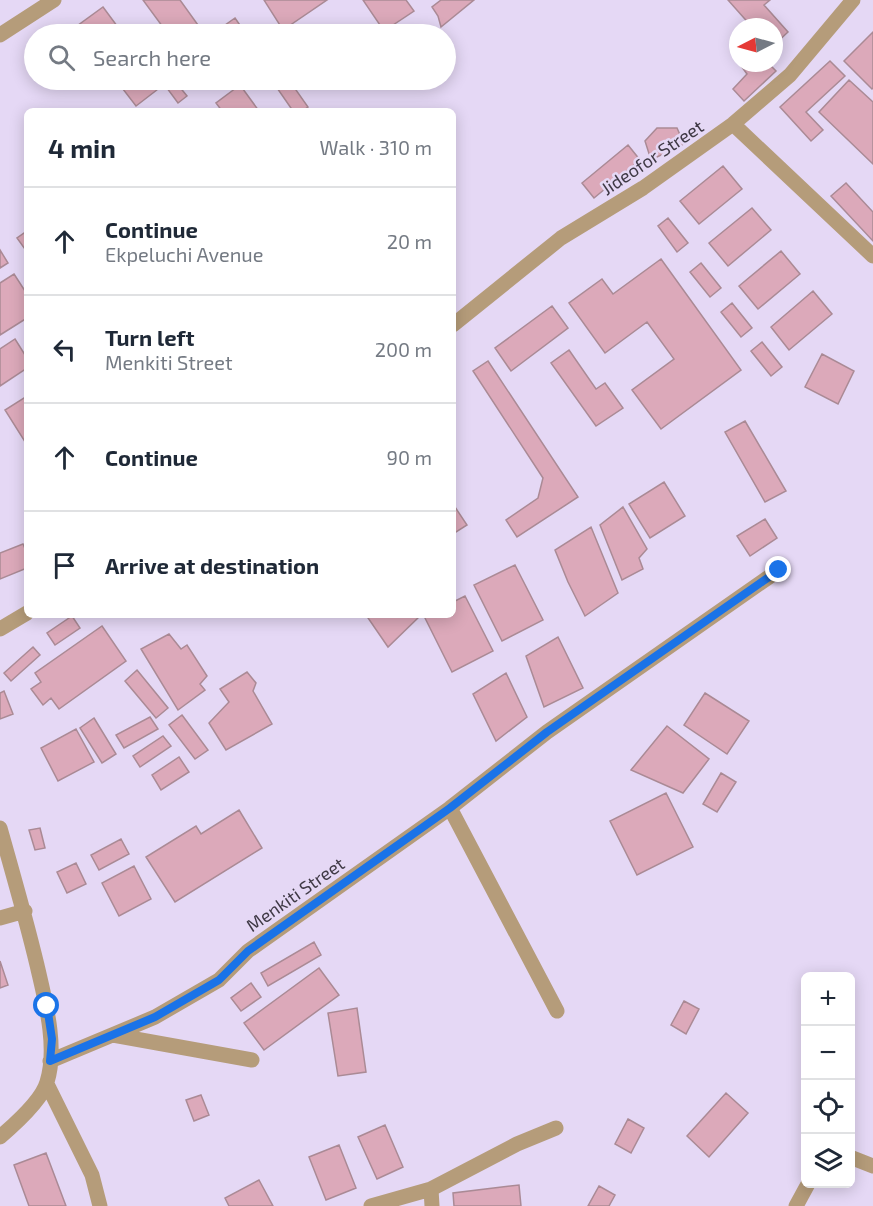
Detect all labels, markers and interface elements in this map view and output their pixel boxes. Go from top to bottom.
north arrow [729,18,783,72]
search box [24,24,456,90]
icon: search [45,41,78,74]
text: Search here [93,44,211,70]
street label: Jideofor Street [597,115,707,199]
text: 4 min [48,132,116,163]
text: Walk · 310 m [320,135,432,159]
text: Continue [105,216,198,242]
icon: ahead [48,225,81,258]
text: 20 m [387,229,432,253]
text: Ekpeluchi Avenue [105,242,263,266]
text: Turn left [105,324,194,350]
icon: left [48,333,81,366]
text: 200 m [375,337,432,361]
text: Menkiti Street [105,350,233,374]
icon: ahead [48,441,81,474]
text: Continue [105,444,198,470]
text: 90 m [387,445,432,469]
icon: arrive [48,549,81,582]
text: Arrive at destination [105,552,319,578]
route end [765,556,791,582]
street label: Menkiti Street [242,852,348,936]
map controls [801,972,855,1188]
button: + [801,972,855,1026]
route start [33,992,59,1018]
button: − [801,1026,855,1080]
button: locate [801,1080,855,1134]
button: layers [801,1134,855,1188]

